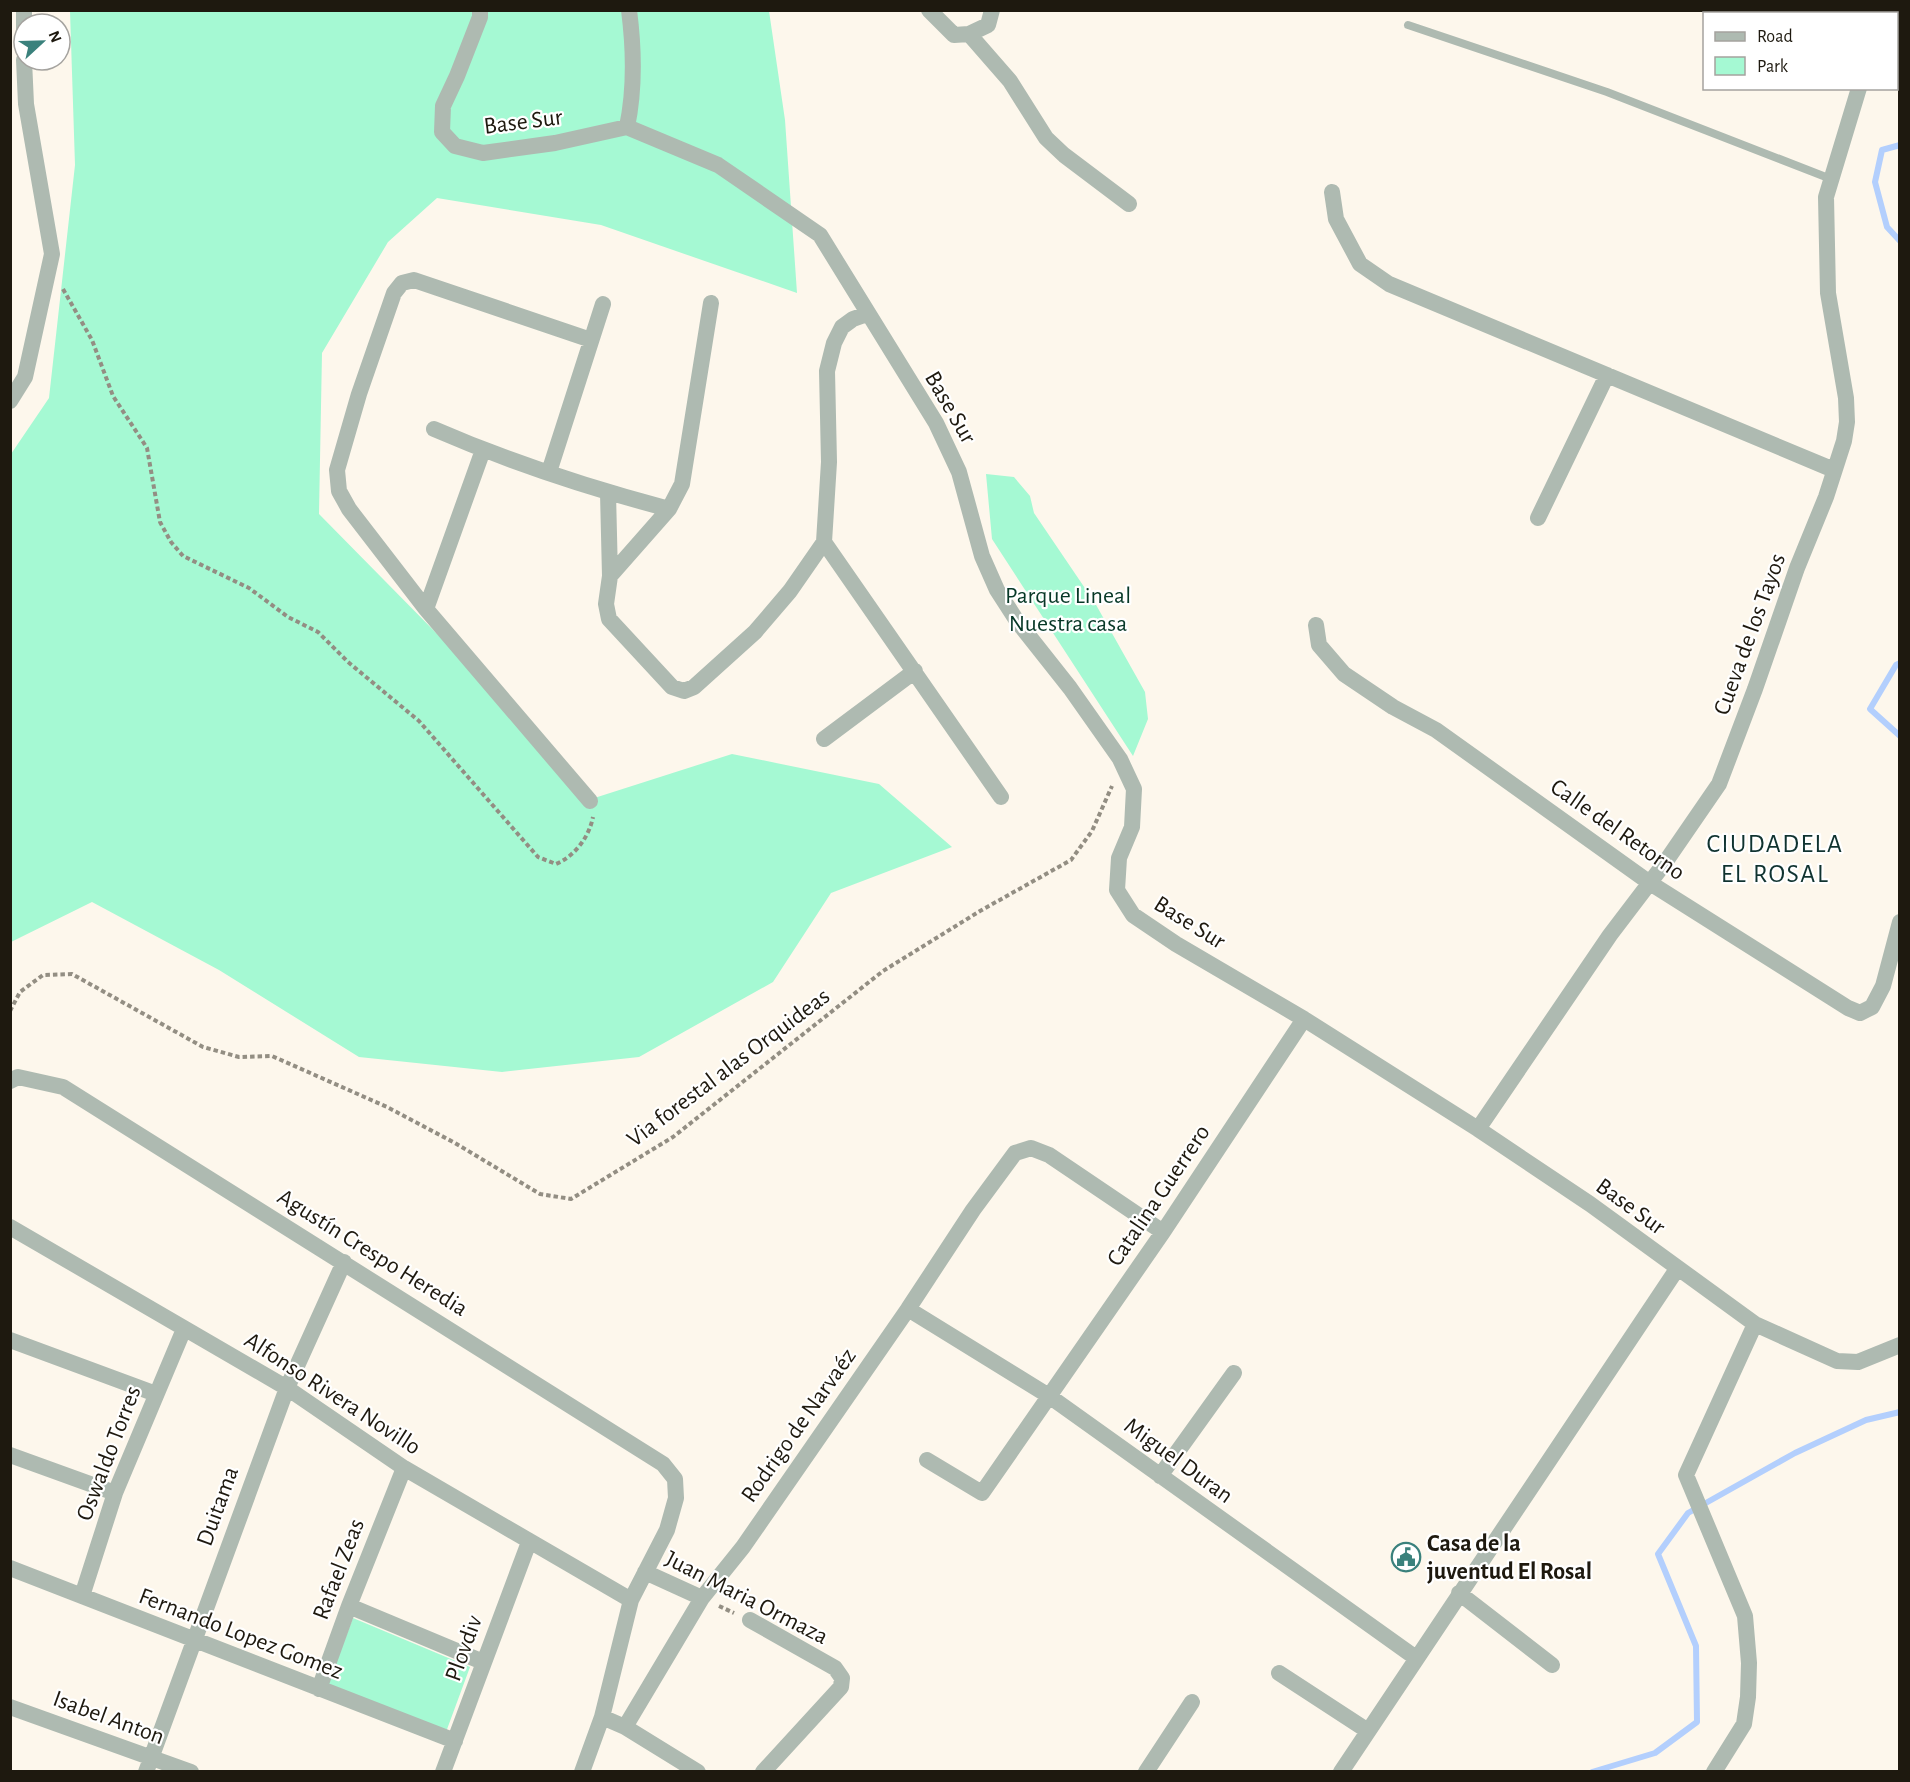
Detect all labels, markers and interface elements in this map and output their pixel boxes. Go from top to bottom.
north arrow [12,12,72,72]
legend [1703,12,1898,90]
text: Road [1757,28,1793,46]
text: N [45,29,64,45]
text: Park [1757,58,1789,76]
street label: Base Sur [482,105,564,139]
street label: Base Sur [920,367,980,448]
street label: Cueva de los Tayos [1710,550,1790,718]
park label: Parque Lineal Nuestra casa [1005,584,1131,636]
street label: Calle del Retorno [1546,775,1689,885]
district label: CIUDADELA EL ROSAL [1707,831,1843,887]
street label: Base Sur [1150,892,1230,954]
street label: Via forestal alas Orquideas [623,984,834,1152]
street label: Catalina Guerrero [1103,1121,1215,1271]
street label: Base Sur [1591,1174,1670,1240]
street label: Agustín Crespo Heredia [273,1185,472,1321]
street label: Alfonso Rivera Novillo [240,1328,425,1460]
street label: Rodrigo de Narvaéz [737,1344,861,1507]
street label: Oswaldo Torres [72,1383,146,1524]
street label: Miguel Duran [1120,1414,1237,1508]
street label: Duitama [193,1464,243,1549]
street label: Rafael Zeas [309,1516,369,1623]
place label: Casa de la juventud El Rosal [1427,1532,1592,1584]
public building icon: Casa de la juventud El Rosal [1390,1541,1422,1573]
street label: Juan Maria Ormaza [661,1547,832,1649]
street label: Fernando Lopez Gomez [135,1584,346,1684]
street label: Plovdiv [441,1612,487,1684]
street label: Isabel Anton [50,1687,167,1749]

